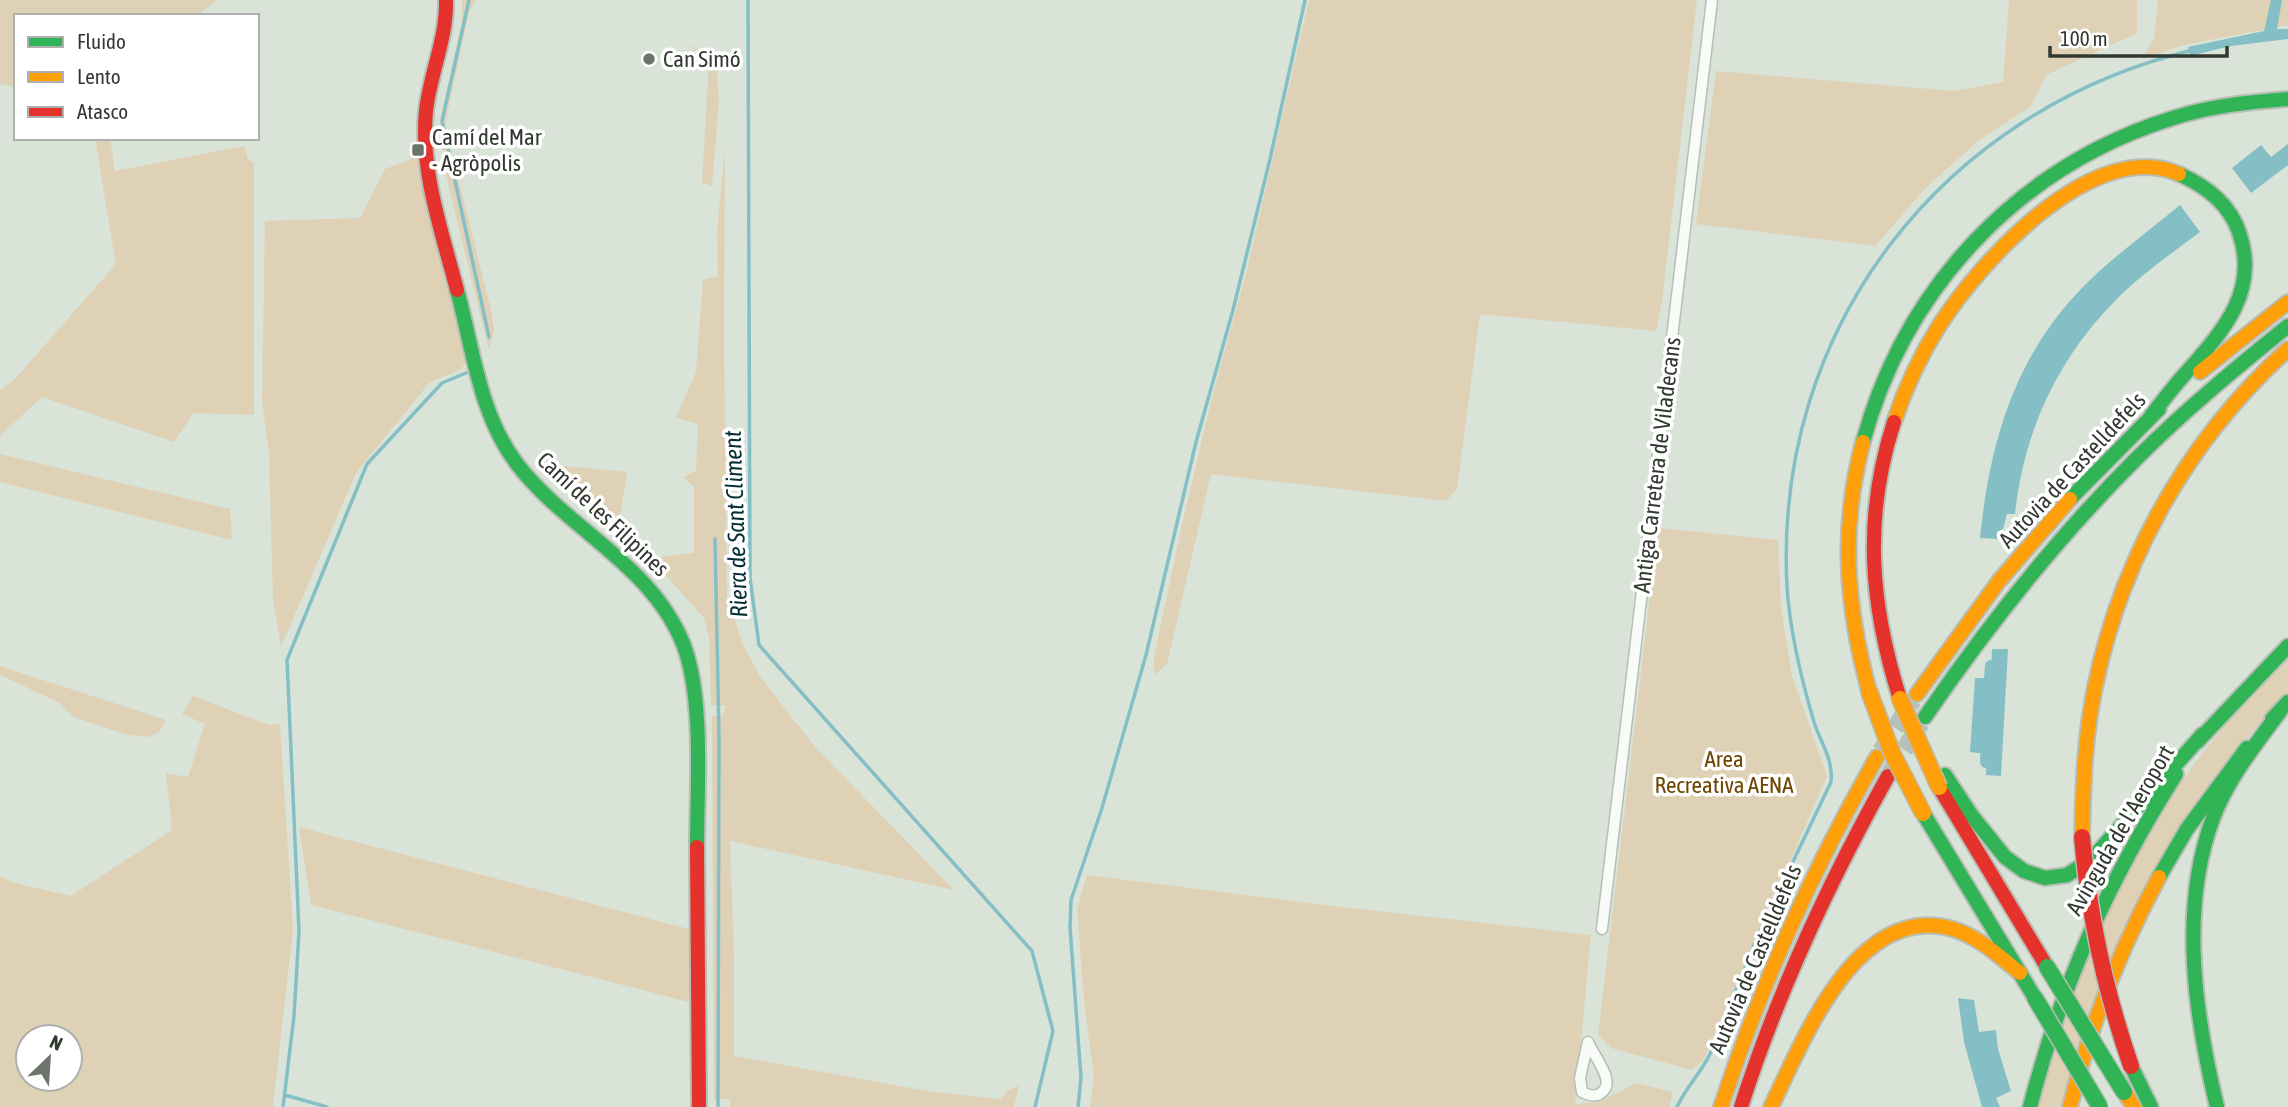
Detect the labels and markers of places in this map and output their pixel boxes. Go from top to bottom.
place label: Can Simó [663,46,741,72]
marker: Can Simó [641,51,657,67]
place label: Camí del Mar - Agròpolis [432,124,543,176]
marker: Camí del Mar - Agròpolis [410,142,426,158]

